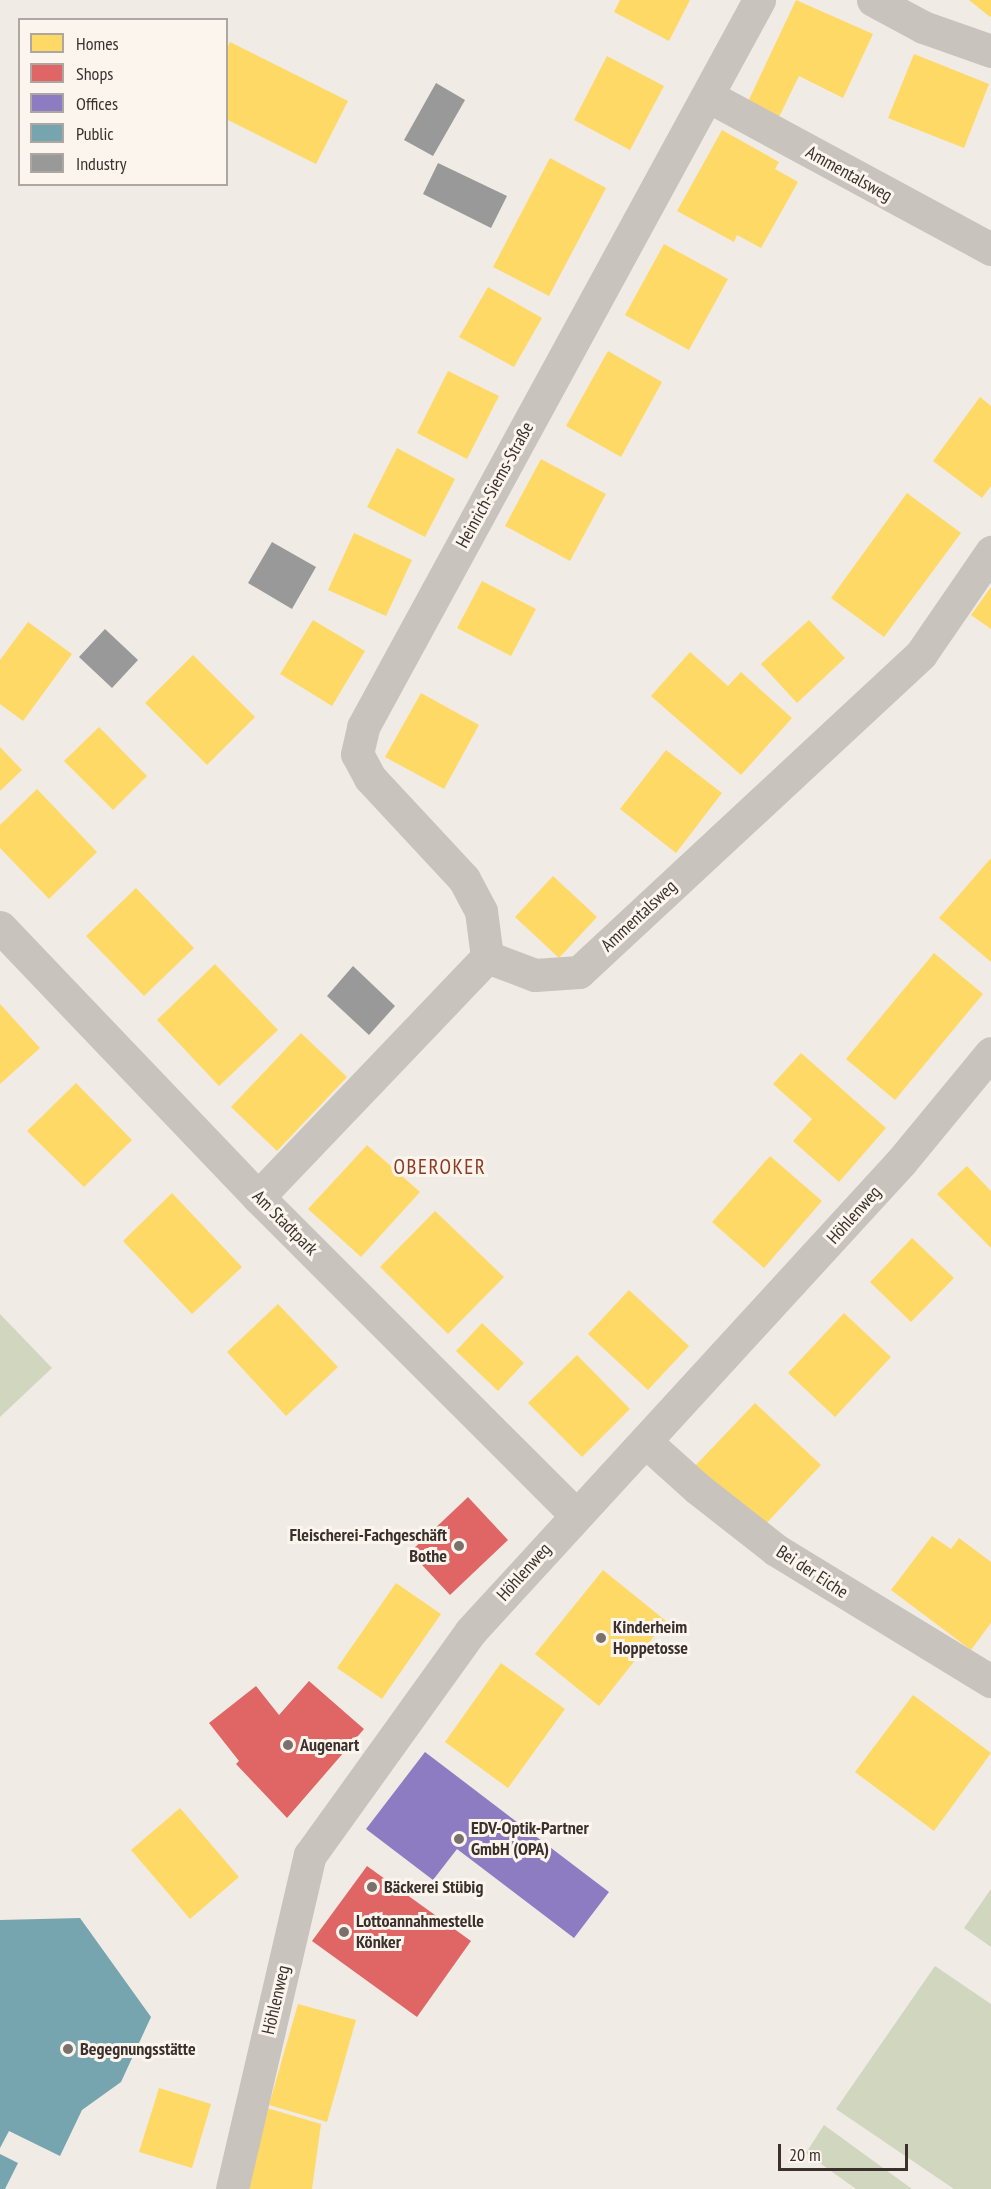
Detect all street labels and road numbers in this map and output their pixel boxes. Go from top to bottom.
street label: Ammentalsweg [802,141,896,207]
street label: Heinrich-Siems-Straße [452,418,538,552]
street label: Ammentalsweg [597,876,681,956]
street label: Höhlenweg [822,1182,886,1248]
street label: Am Stadtpark [248,1186,322,1260]
street label: Höhlenweg [492,1539,556,1605]
street label: Bei der Eiche [772,1541,852,1603]
street label: Höhlenweg [258,1963,294,2037]

